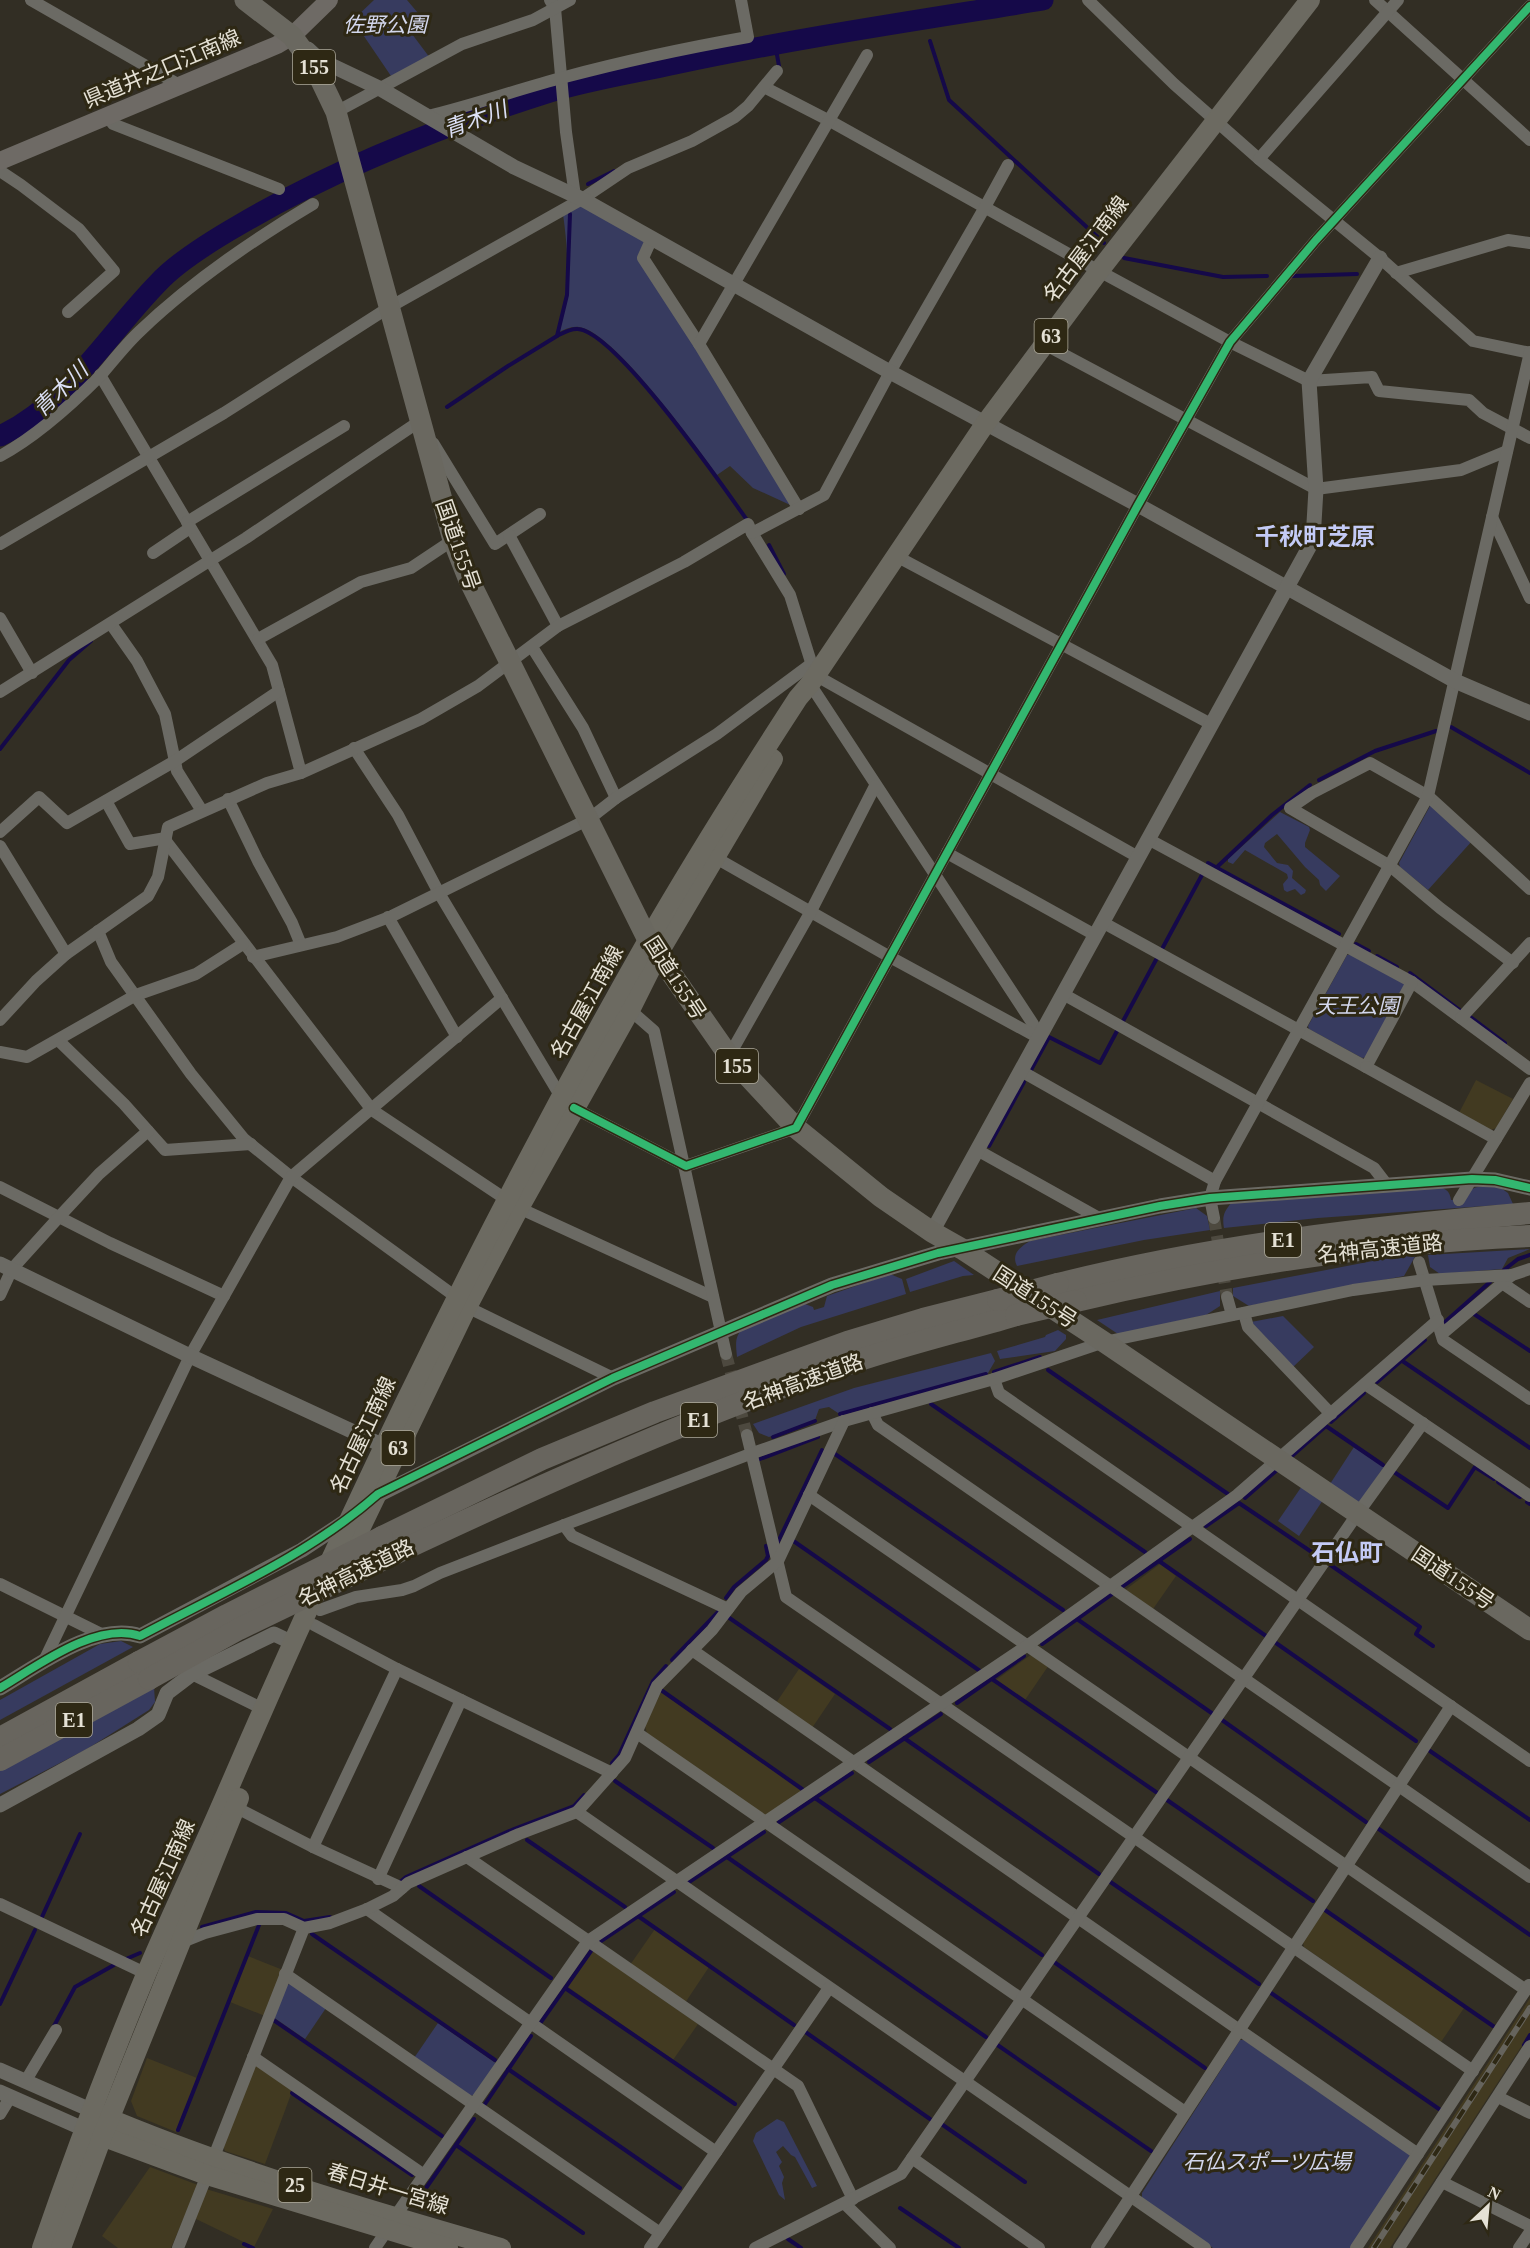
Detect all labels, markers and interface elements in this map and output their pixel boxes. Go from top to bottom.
park label: 佐野公園 [343,13,430,37]
street label: 県道井之口江南線 [80,25,244,113]
road number: 155 [293,50,335,84]
water label: 青木川 [440,96,512,143]
street label: 名古屋江南線 [1039,191,1133,307]
road number: 63 [1034,319,1068,353]
water label: 青木川 [28,356,94,421]
street label: 国道155号 [431,496,485,594]
district label: 千秋町芝原 [1255,524,1375,550]
street label: 国道155号 [639,932,711,1024]
street label: 名古屋江南線 [546,941,628,1063]
park label: 天王公園 [1315,994,1402,1018]
road number: 155 [716,1049,758,1083]
road number: E1 [1265,1223,1301,1257]
street label: 名神高速道路 [1316,1230,1444,1268]
street label: 国道155号 [989,1261,1081,1333]
street label: 名神高速道路 [740,1349,866,1415]
street label: 名古屋江南線 [325,1373,401,1497]
road number: E1 [681,1403,717,1437]
road number: 63 [382,1431,414,1465]
street label: 名神高速道路 [294,1535,418,1611]
district label: 石仏町 [1311,1540,1383,1566]
street label: 国道155号 [1407,1542,1499,1614]
road number: E1 [56,1703,92,1737]
street label: 名古屋江南線 [126,1816,200,1940]
park label: 石仏スポーツ広場 [1183,2150,1353,2174]
street label: 春日井一宮線 [324,2159,452,2219]
road number: 25 [278,2168,312,2202]
north arrow [1458,2176,1518,2236]
text: N [1485,2183,1504,2203]

